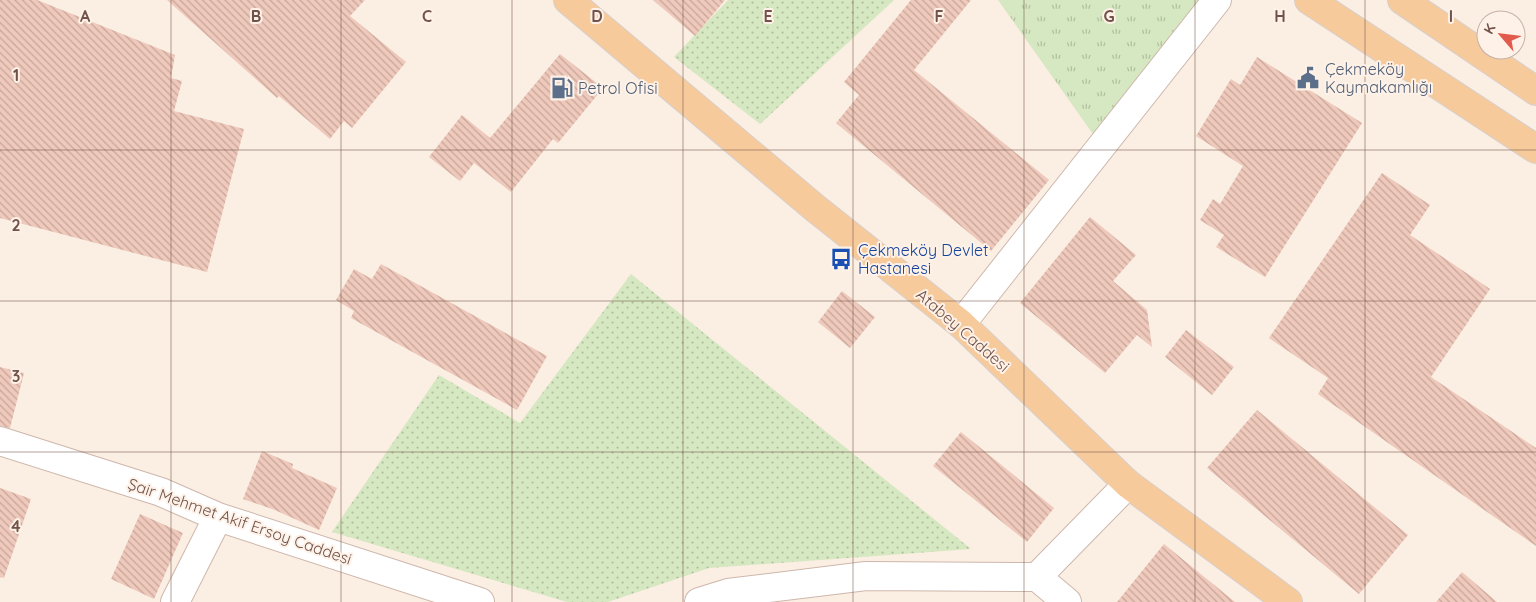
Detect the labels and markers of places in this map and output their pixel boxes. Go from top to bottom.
place label: Çekmeköy Kaymakamlığı [1325,59,1432,97]
public building icon: Çekmeköy Kaymakamlığı [1295,65,1321,91]
fuel station icon: Petrol Ofisi [549,75,575,101]
place label: Petrol Ofisi [578,78,658,98]
place label: Çekmeköy Devlet Hastanesi [858,240,988,278]
bus stop icon: Çekmeköy Devlet Hastanesi [828,246,854,272]

